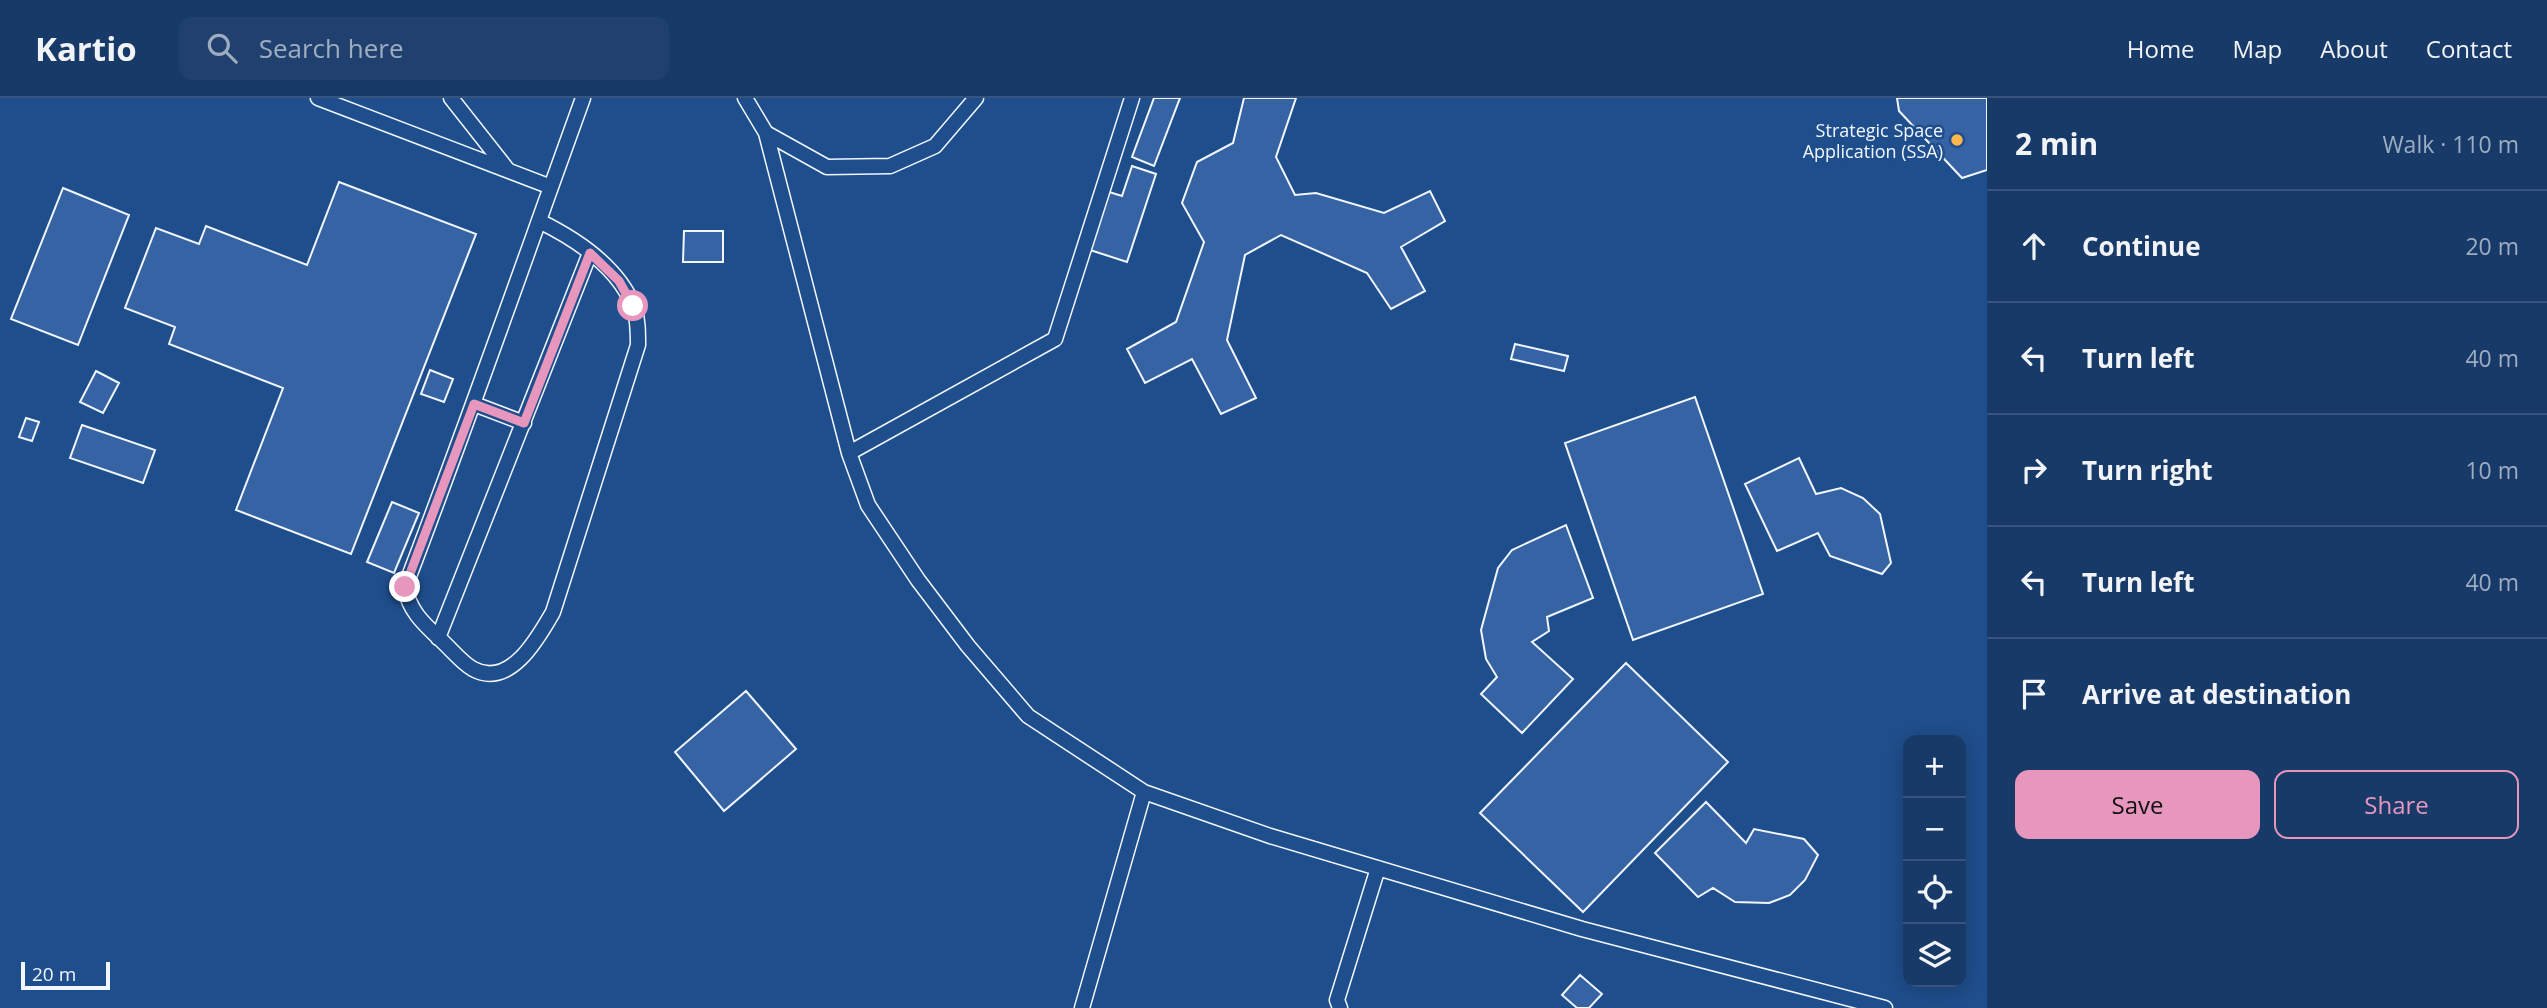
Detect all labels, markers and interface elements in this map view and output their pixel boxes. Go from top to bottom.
search box [179,17,669,80]
text: Kartio [35,26,137,71]
icon: search [203,29,241,67]
text: Search here [259,30,404,66]
text: Home [2127,32,2195,65]
text: Map [2233,32,2282,65]
text: About [2320,32,2388,65]
text: Contact [2426,32,2512,65]
place label: Strategic Space Application (SSA) [1803,118,1943,163]
text: 2 min [2015,123,2098,164]
text: Walk · 110 m [2382,128,2519,160]
marker: Strategic Space Application (SSA) [1949,132,1965,148]
icon: ahead [2015,227,2053,265]
text: Continue [2082,228,2201,264]
text: 20 m [2465,230,2519,262]
route start [617,290,648,321]
icon: left [2015,339,2053,377]
text: Turn left [2082,340,2194,376]
text: 40 m [2465,342,2519,374]
icon: right [2015,451,2053,489]
text: Turn right [2082,452,2213,488]
text: 10 m [2465,454,2519,486]
icon: left [2015,563,2053,601]
text: Turn left [2082,564,2194,600]
text: 40 m [2465,566,2519,598]
route end [389,571,420,602]
icon: arrive [2015,675,2053,713]
text: Arrive at destination [2082,676,2351,712]
map controls [1903,735,1966,987]
button: + [1903,735,1966,798]
button: Save [2015,770,2260,839]
button: Share [2274,770,2519,839]
button: − [1903,798,1966,861]
button: locate [1903,861,1966,924]
button: layers [1903,924,1966,987]
scale bar [21,959,110,991]
text: 20 m [32,961,76,987]

